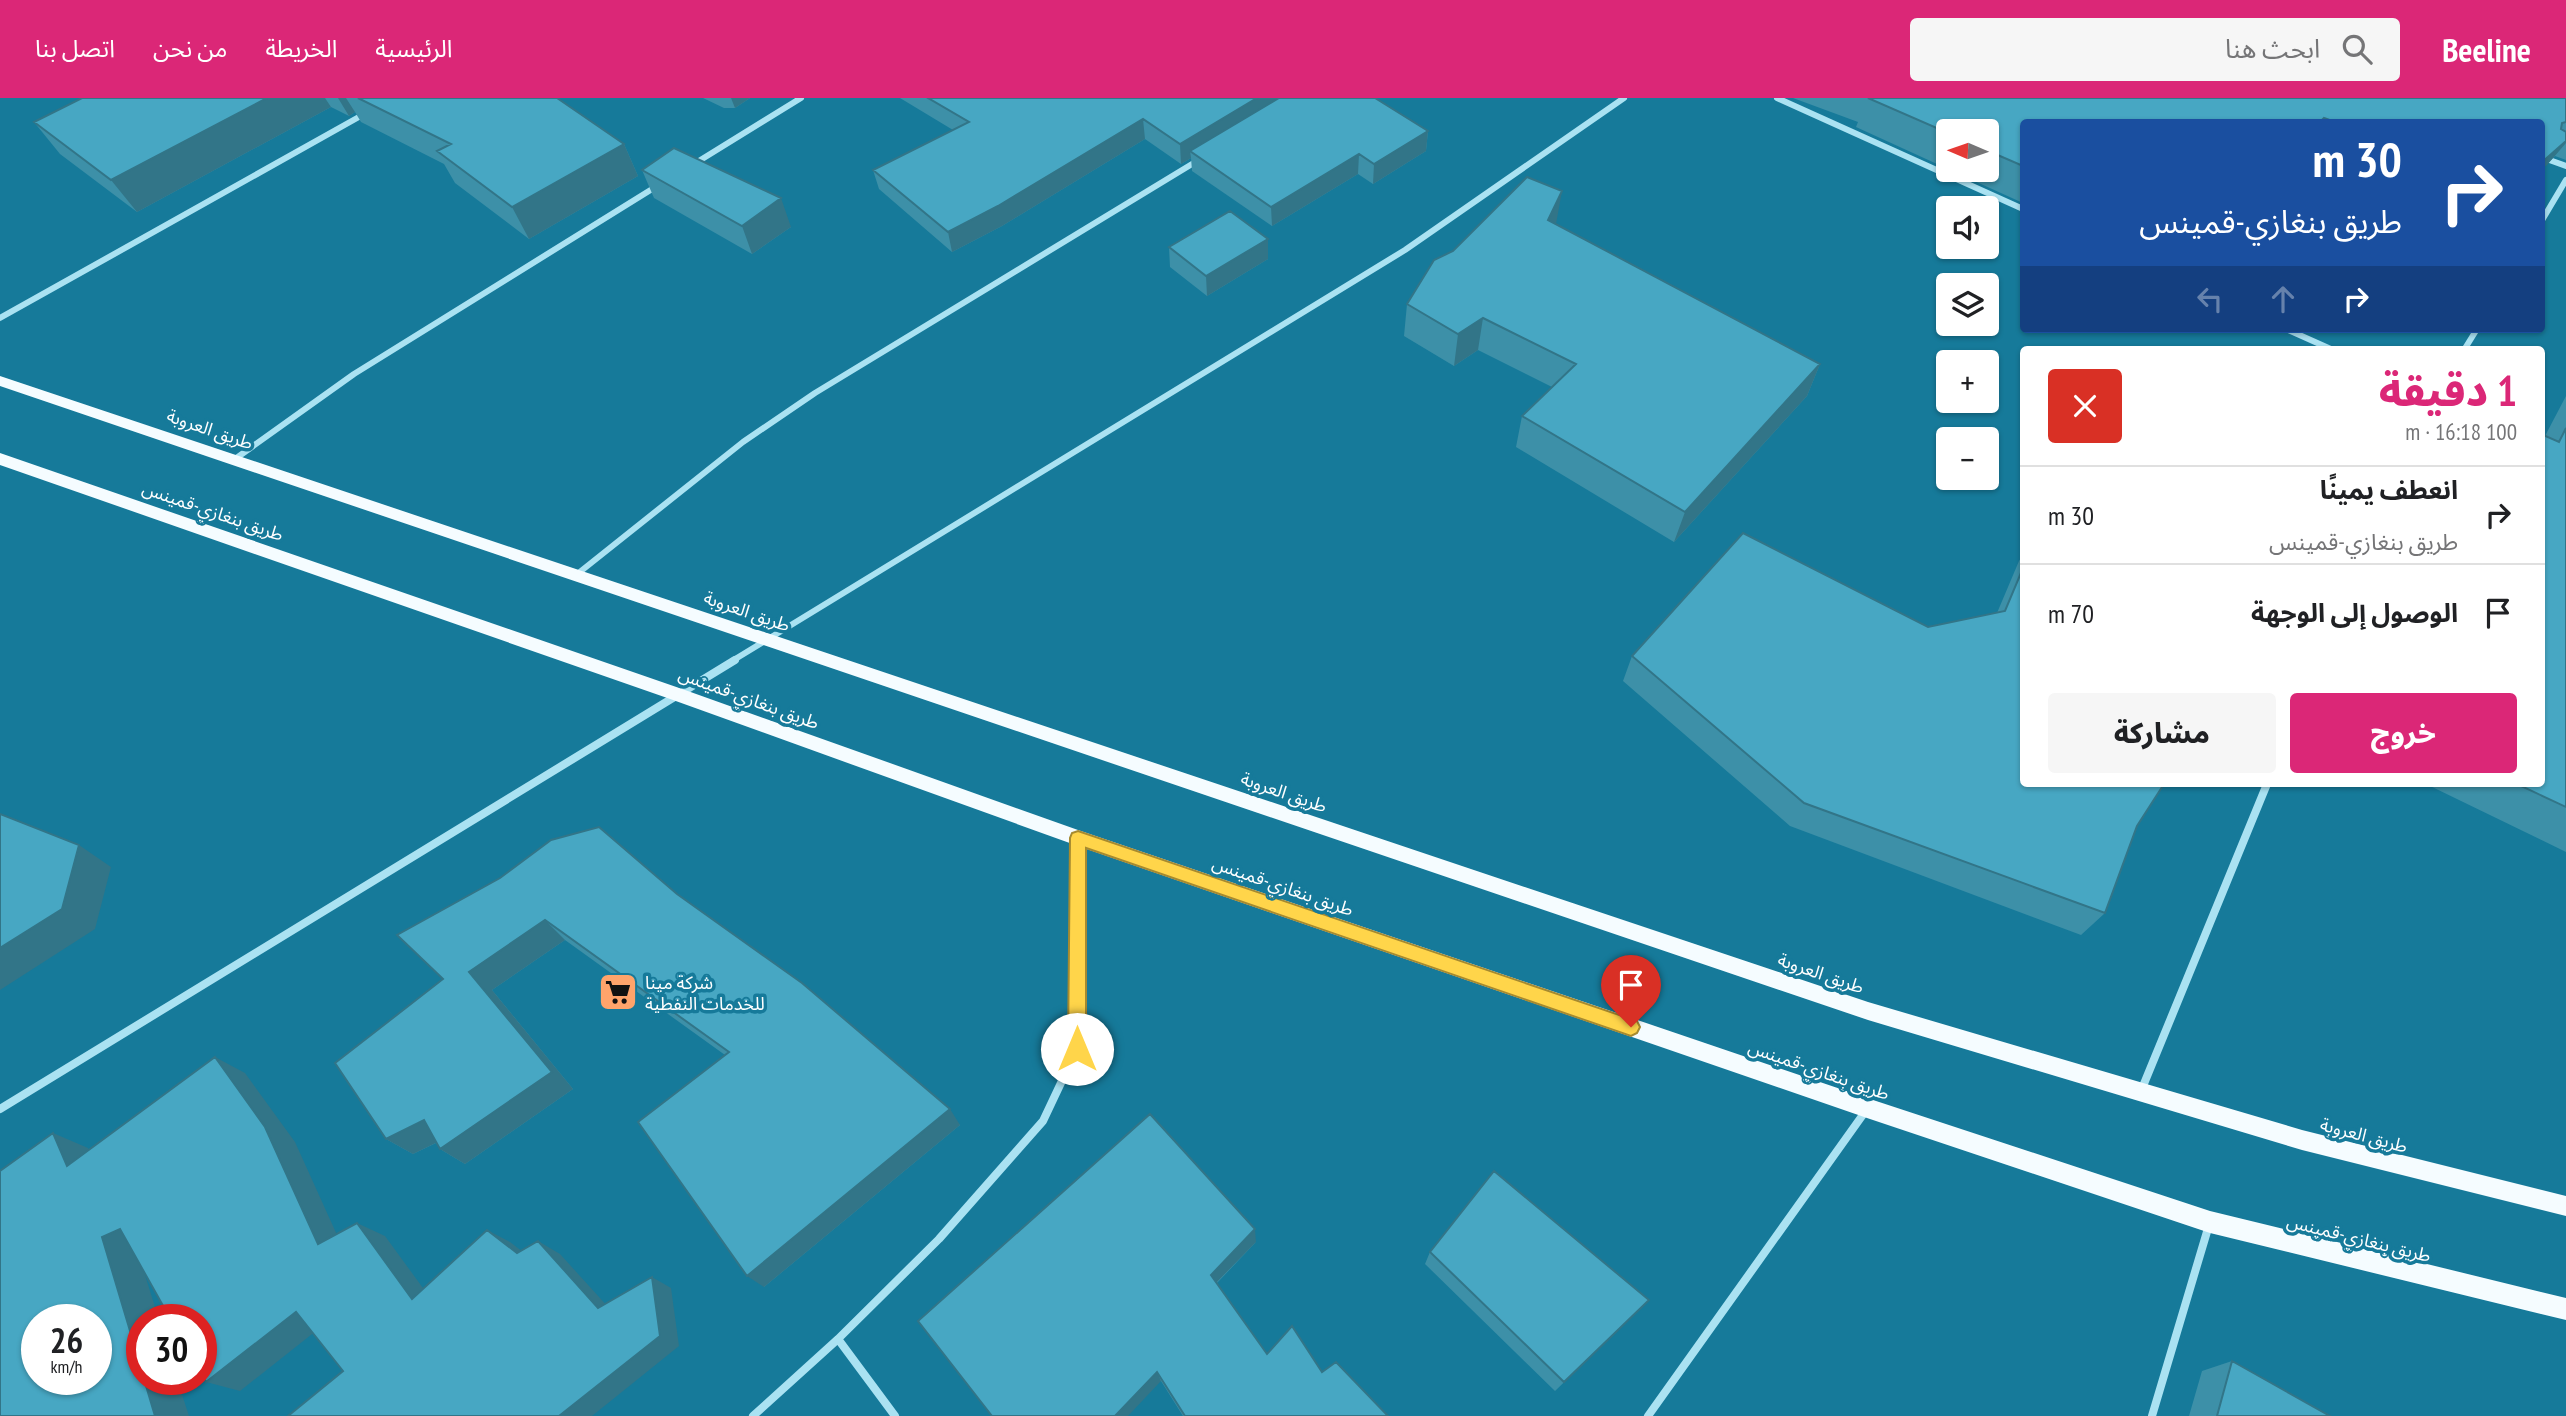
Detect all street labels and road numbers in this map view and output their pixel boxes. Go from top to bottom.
street label: طريق العروبة [164,404,256,454]
street label: طريق بنغازي-قمينس [139,476,287,548]
street label: طريق العروبة [701,586,793,636]
street label: طريق بنغازي-قمينس [675,662,822,736]
street label: طريق العروبة [1238,767,1330,817]
street label: طريق بنغازي-قمينس [1209,851,1357,923]
street label: طريق العروبة [1775,948,1867,998]
street label: طريق بنغازي-قمينس [1745,1035,1893,1107]
street label: طريق العروبة [2318,1112,2410,1158]
street label: طريق بنغازي-قمينس [2284,1209,2434,1269]

